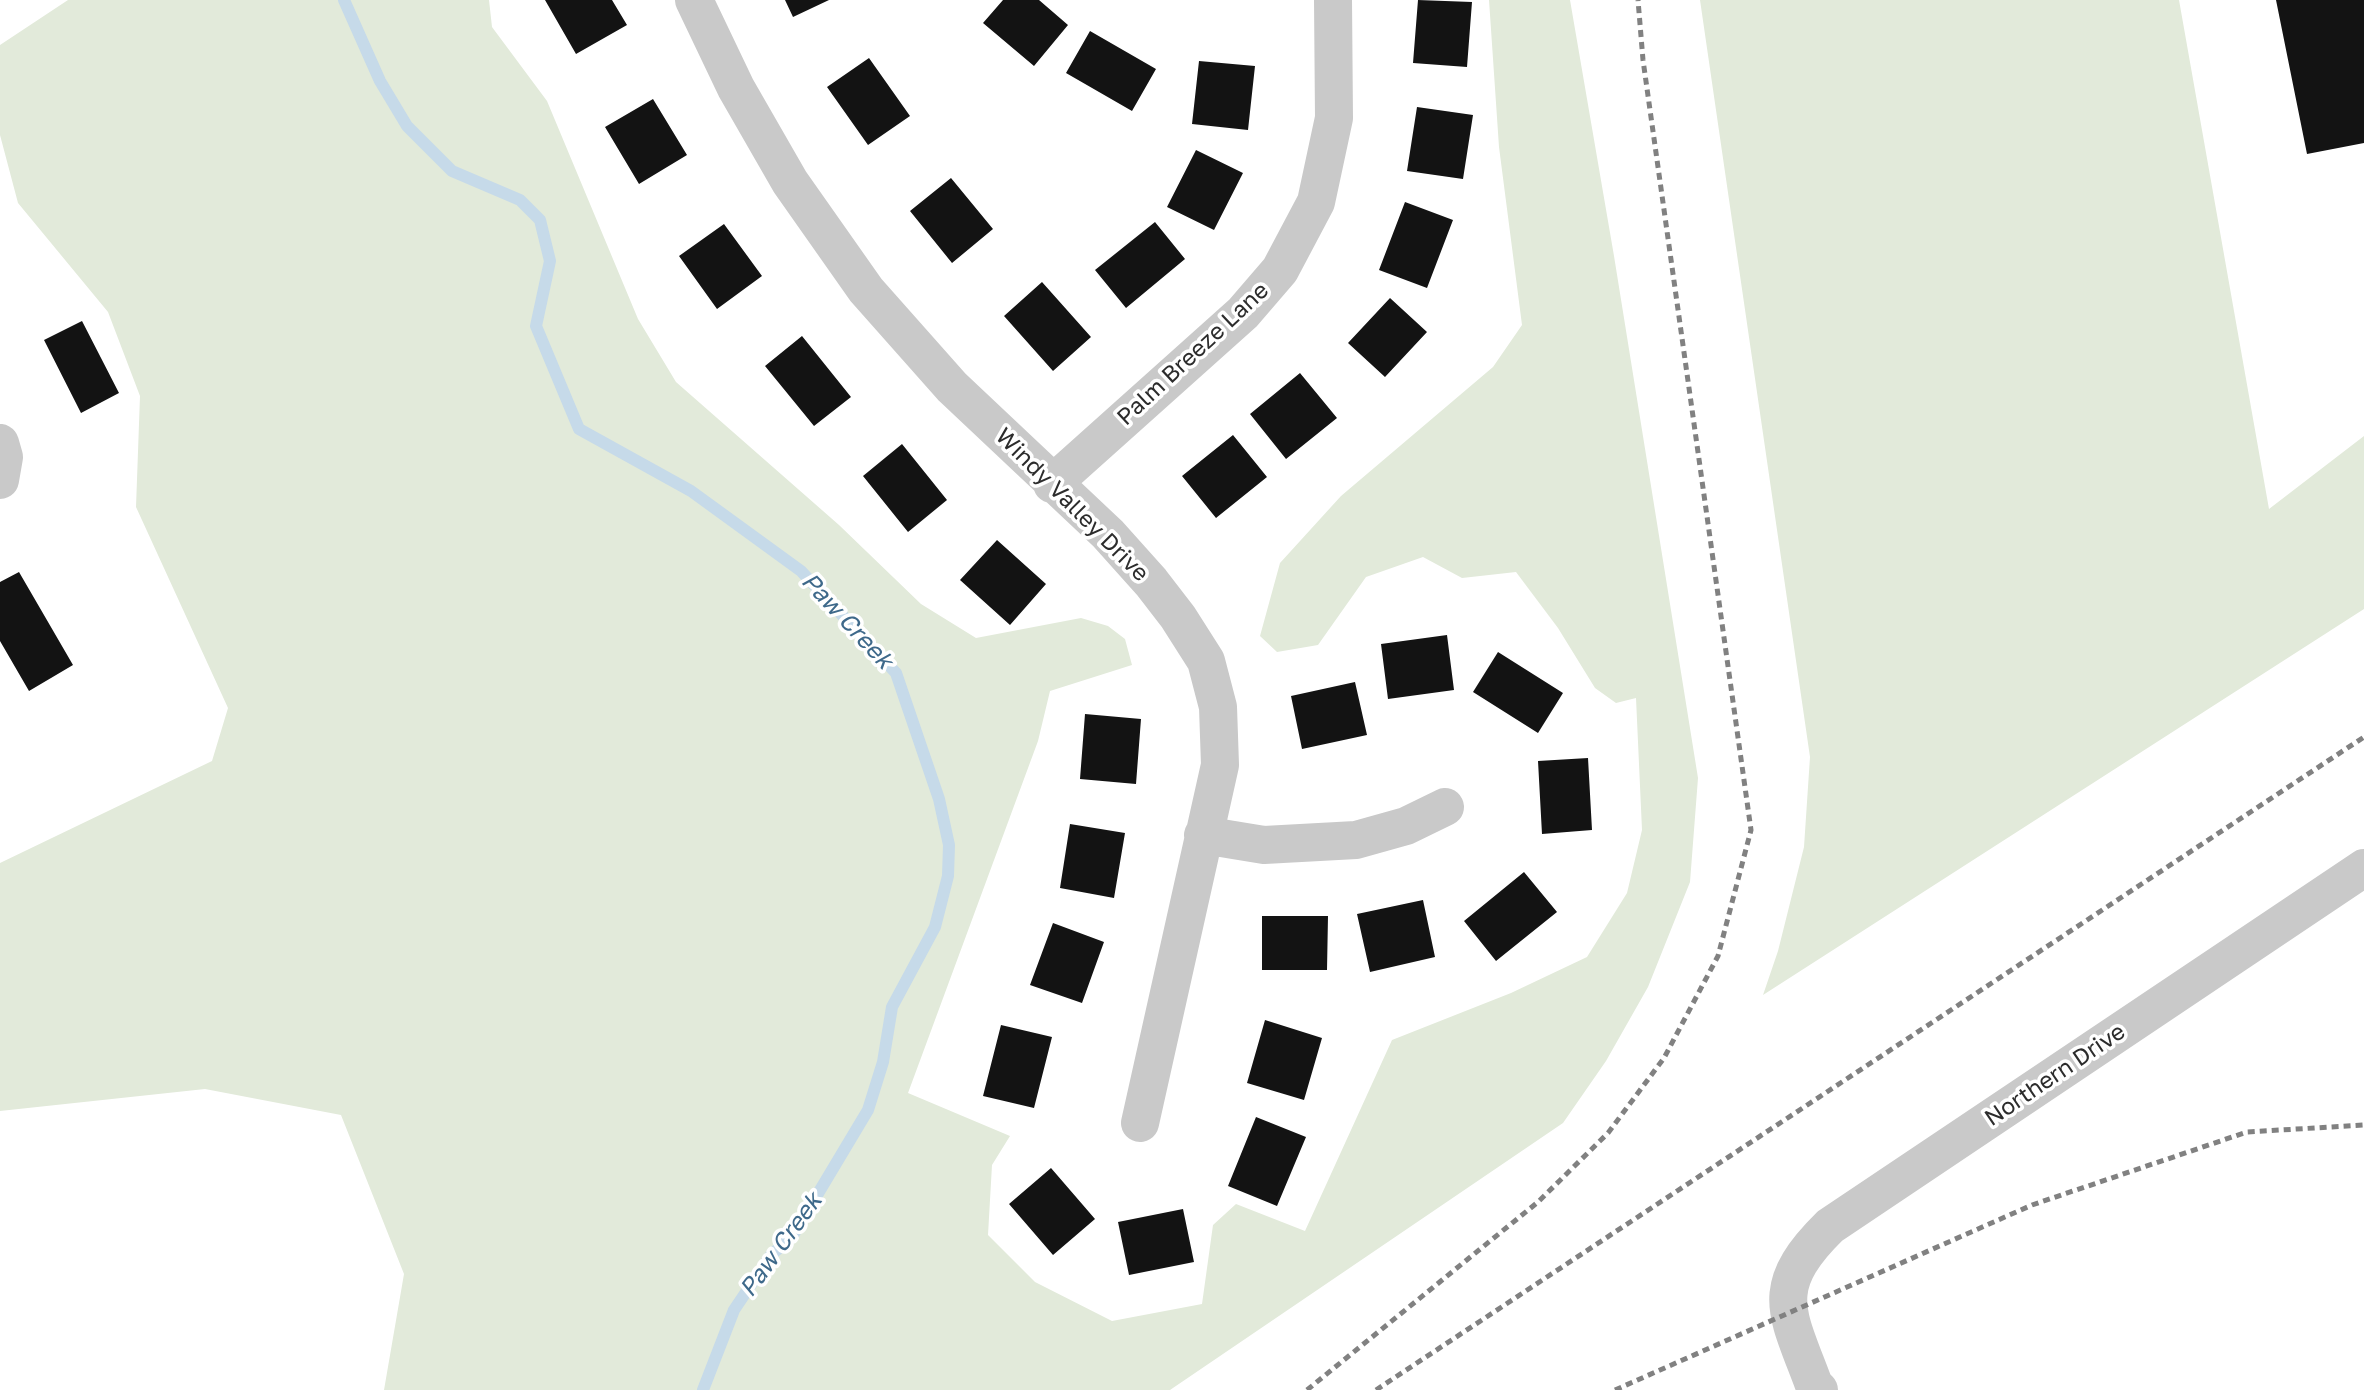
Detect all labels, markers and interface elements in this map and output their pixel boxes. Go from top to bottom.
street label: Palm Breeze Lane [1112,277,1274,431]
street label: Windy Valley Drive [990,423,1154,587]
water label: Paw Creek [795,567,899,675]
street label: Northern Drive [1980,1018,2130,1132]
water label: Paw Creek [734,1188,828,1302]

